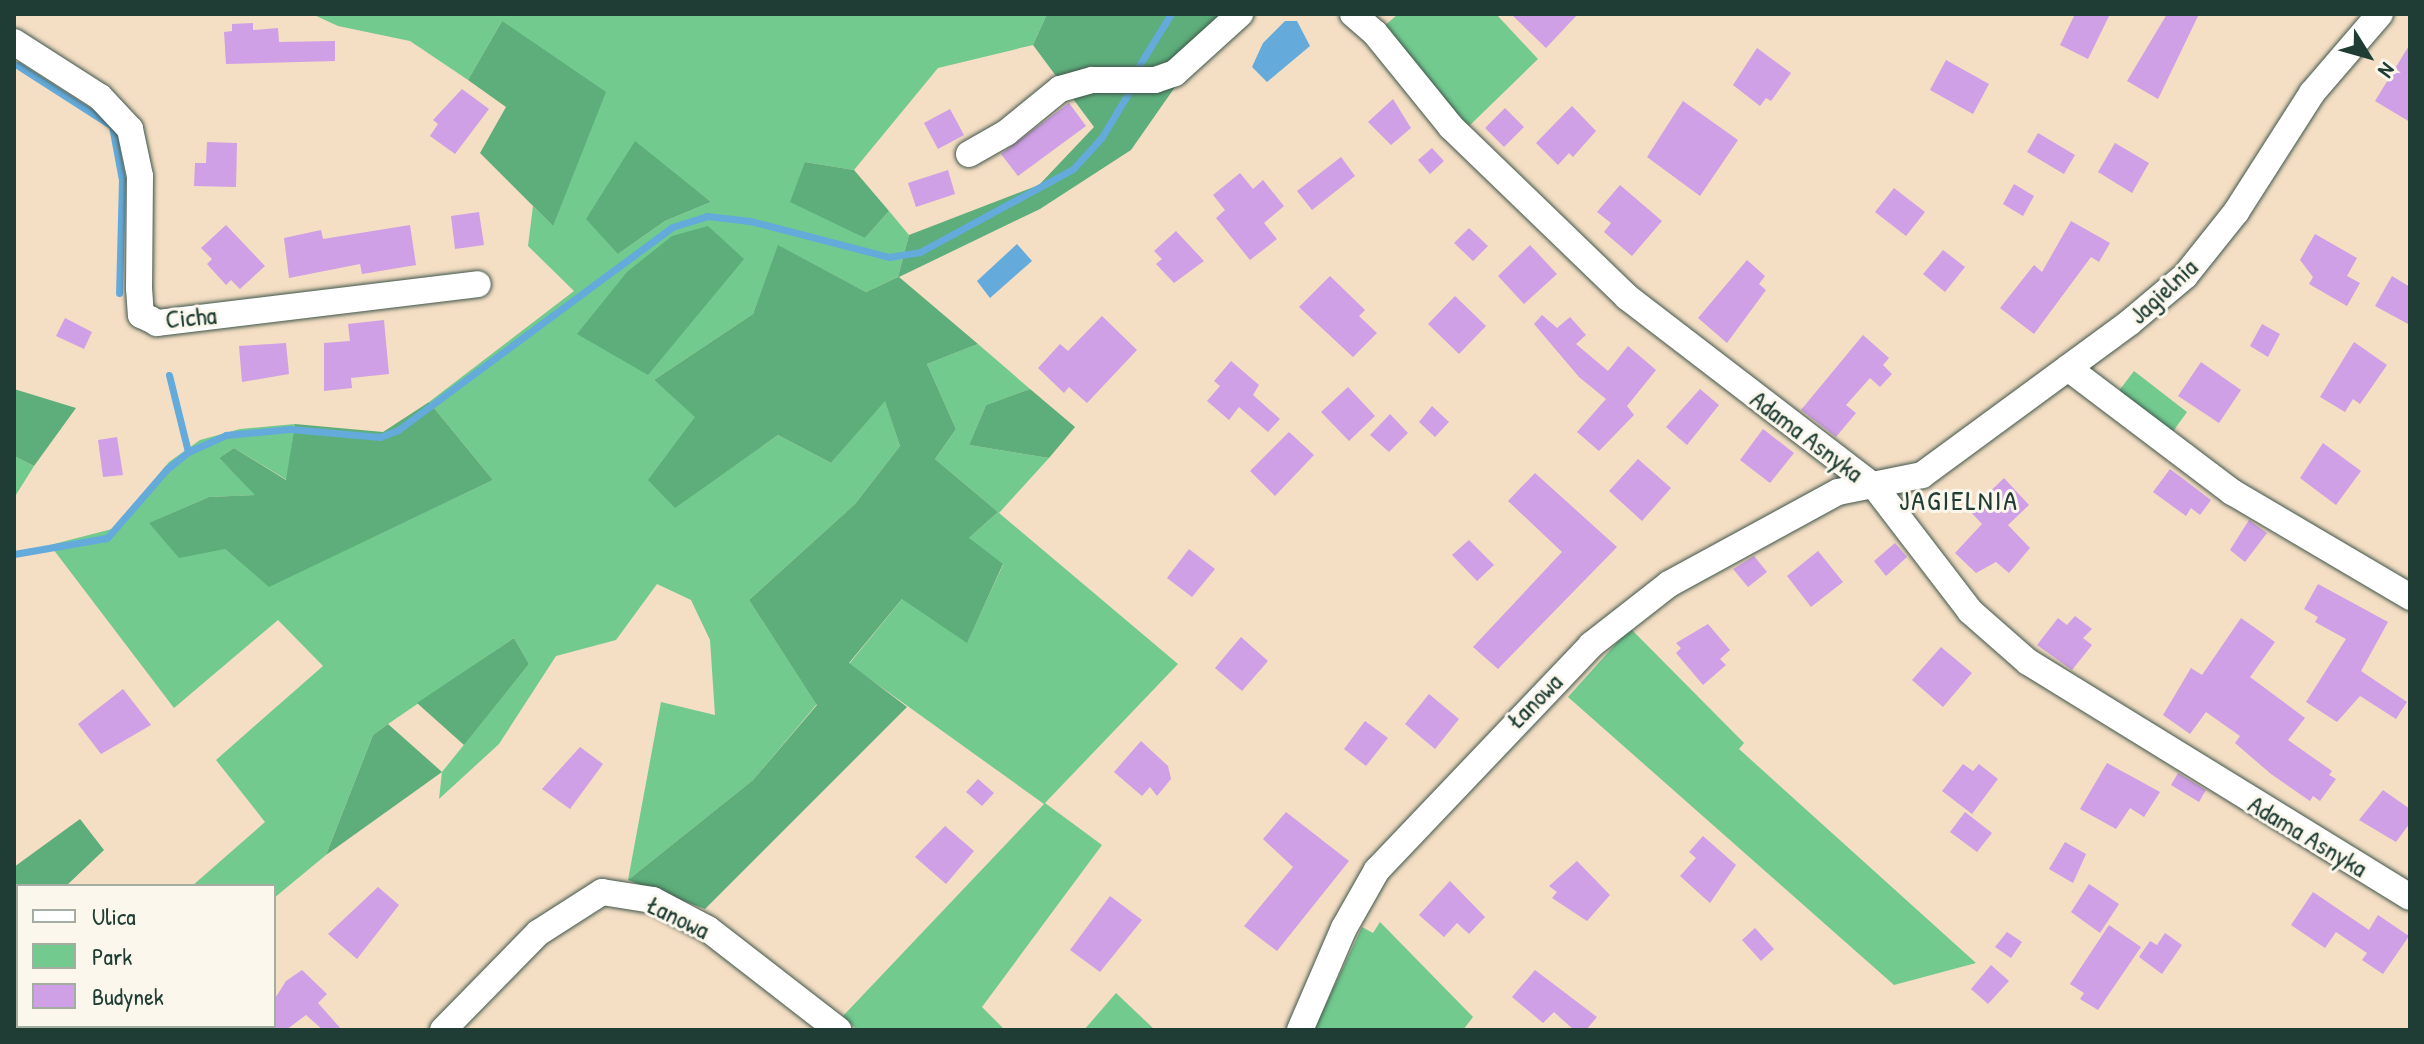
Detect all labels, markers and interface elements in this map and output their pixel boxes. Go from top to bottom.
north arrow [2328,16,2408,96]
text: N [2372,57,2403,84]
street label: Jagielnia [2122,252,2204,330]
street label: Cicha [164,299,218,335]
street label: Adama Asnyka [1744,383,1870,489]
district label: JAGIELNIA [1899,483,2019,517]
street label: Łanowa [1500,667,1568,735]
street label: Adama Asnyka [2243,788,2373,884]
legend [16,884,276,1028]
street label: Łanowa [641,888,715,946]
text: Ulica [92,900,136,932]
text: Park [92,940,132,972]
text: Budynek [92,980,164,1012]

